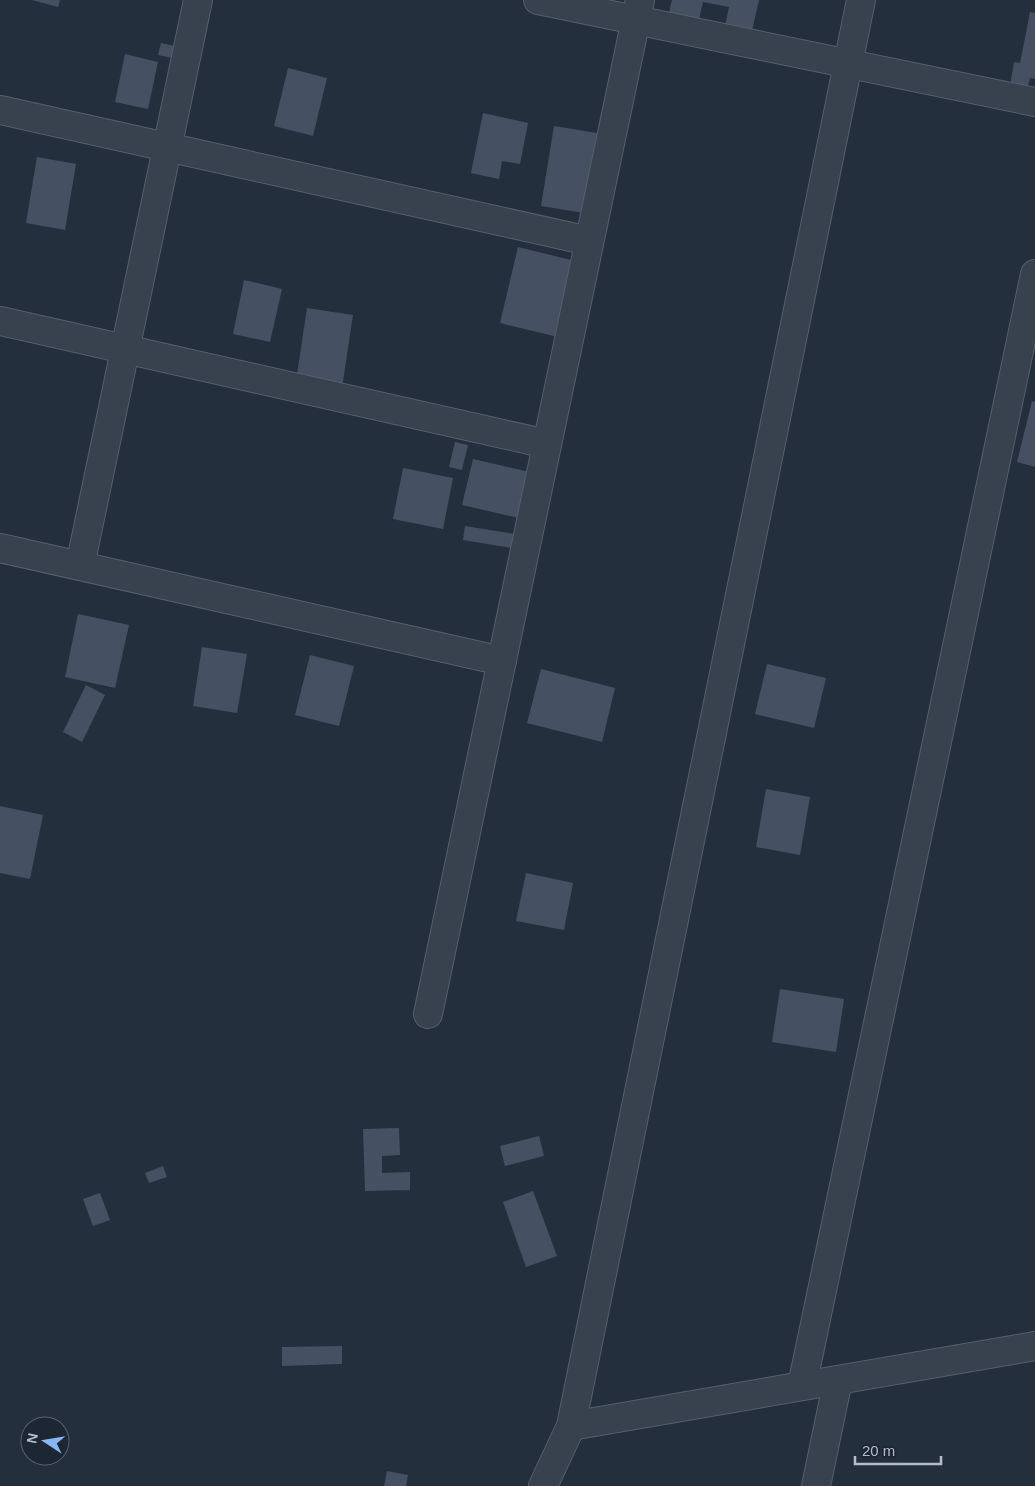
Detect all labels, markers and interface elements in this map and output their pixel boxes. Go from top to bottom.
north arrow [20,1416,70,1466]
text: N [23,1432,41,1445]
scale bar [855,1434,941,1466]
text: 20 m [862,1442,895,1459]

